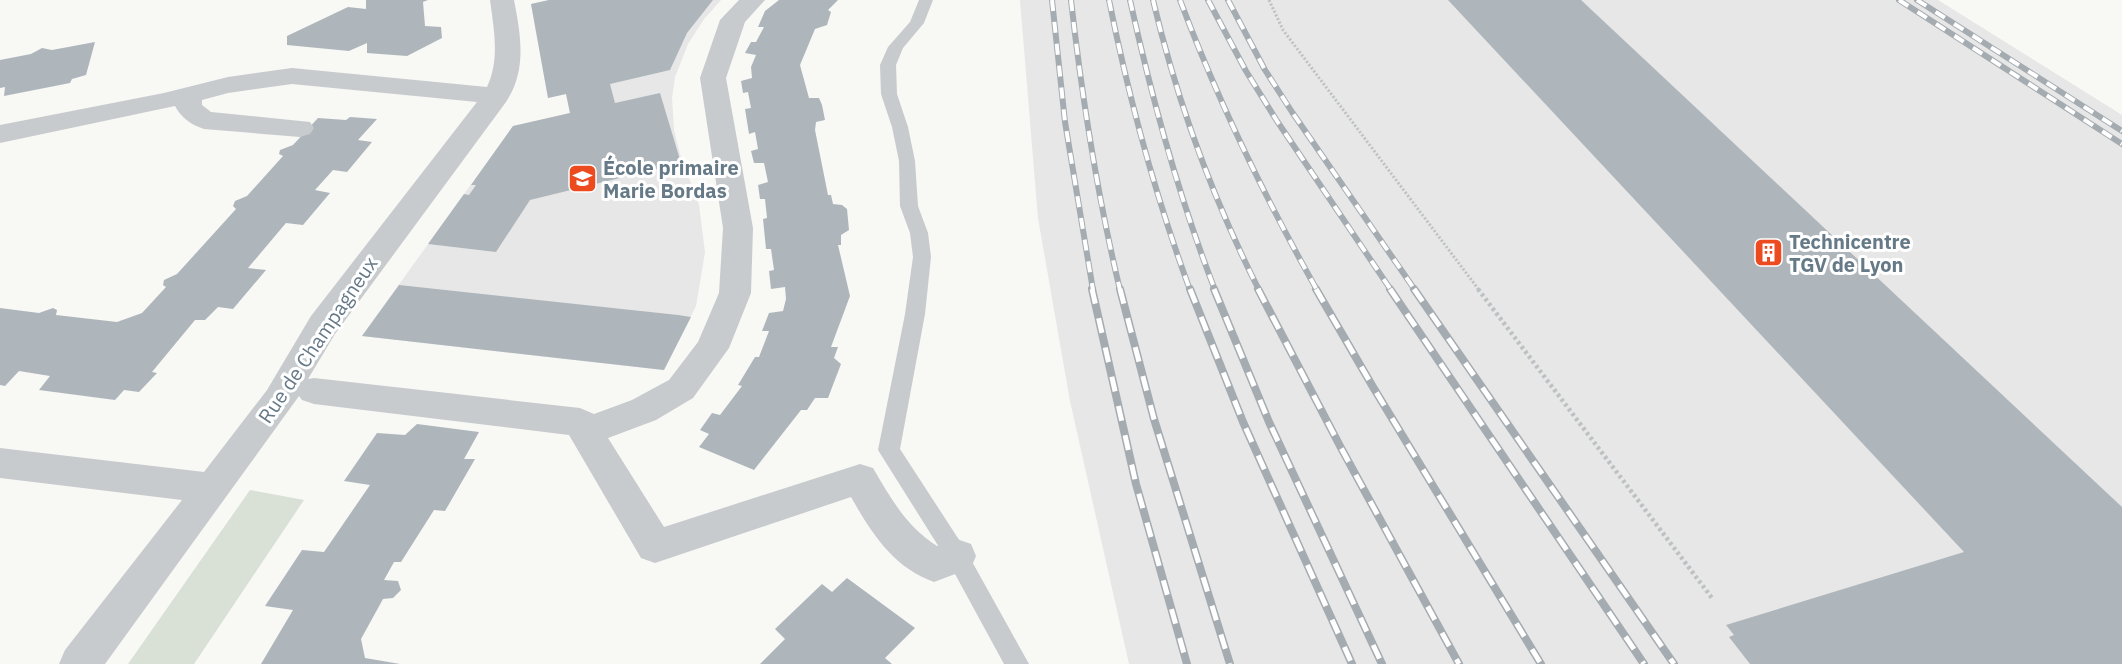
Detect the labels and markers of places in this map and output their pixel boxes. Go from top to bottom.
place label: École primaire Marie Bordas [603,154,739,204]
school or university icon: École primaire Marie Bordas [566,163,598,195]
place label: Technicentre TGV de Lyon [1789,228,1911,278]
building icon: Technicentre TGV de Lyon [1752,237,1784,269]

